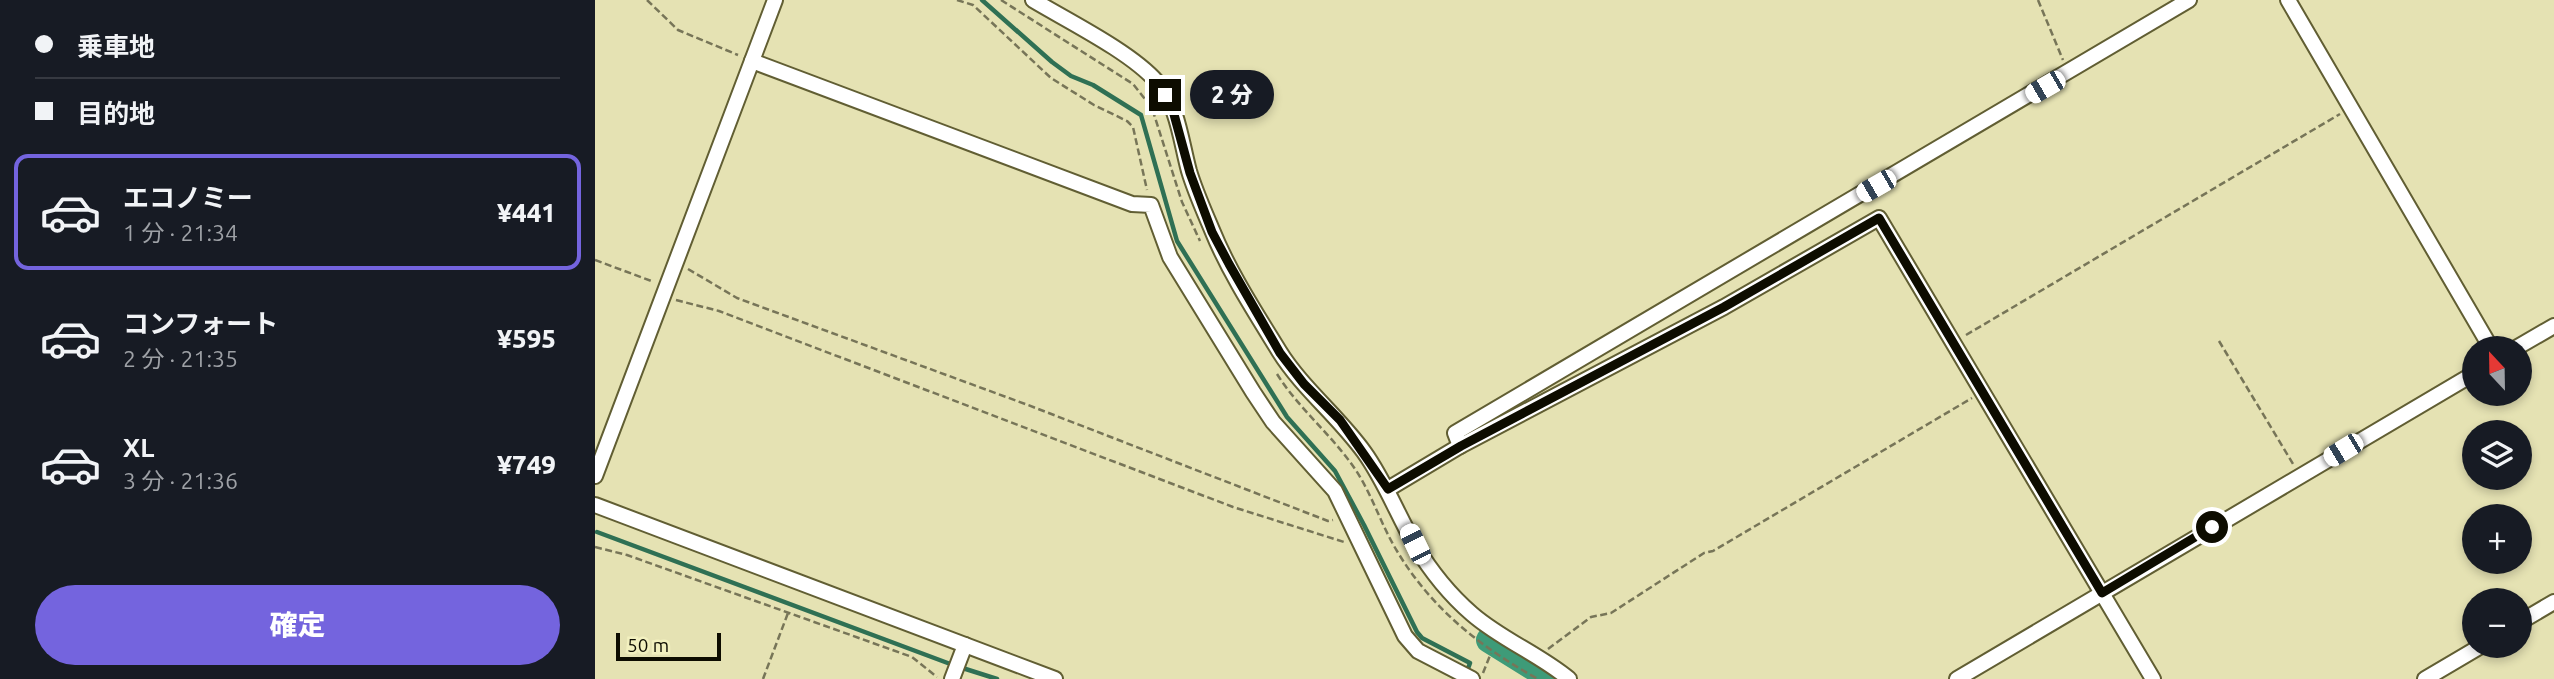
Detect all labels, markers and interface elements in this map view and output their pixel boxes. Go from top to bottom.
text: 乗車地 [77,32,155,61]
car [2022,67,2069,107]
callout: 2 分 [1189,70,1273,119]
route end [1149,79,1181,111]
text: 2 分 [1211,82,1253,107]
text: 目的地 [77,99,155,128]
car [1853,166,1900,206]
icon: car [39,181,102,244]
text: エコノミー [123,183,253,212]
text: ¥441 [497,198,556,227]
text: 1 分 · 21:34 [123,220,238,245]
icon: car [39,307,102,370]
text: コンフォート [123,309,278,338]
text: ¥595 [497,324,556,353]
north arrow [2462,336,2532,406]
map controls [2462,336,2532,658]
text: 2 分 · 21:35 [123,346,238,371]
button: layers [2462,420,2532,490]
car [2320,430,2367,470]
icon: car [39,433,102,496]
text: XL [123,433,154,462]
text: ¥749 [497,450,556,479]
text: 3 分 · 21:36 [123,468,238,493]
button: + [2462,504,2532,574]
route start [2196,511,2228,543]
car [1397,521,1434,567]
button: 確定 [35,585,560,665]
button: − [2462,588,2532,658]
scale bar [616,630,721,662]
text: 50 m [627,634,669,656]

